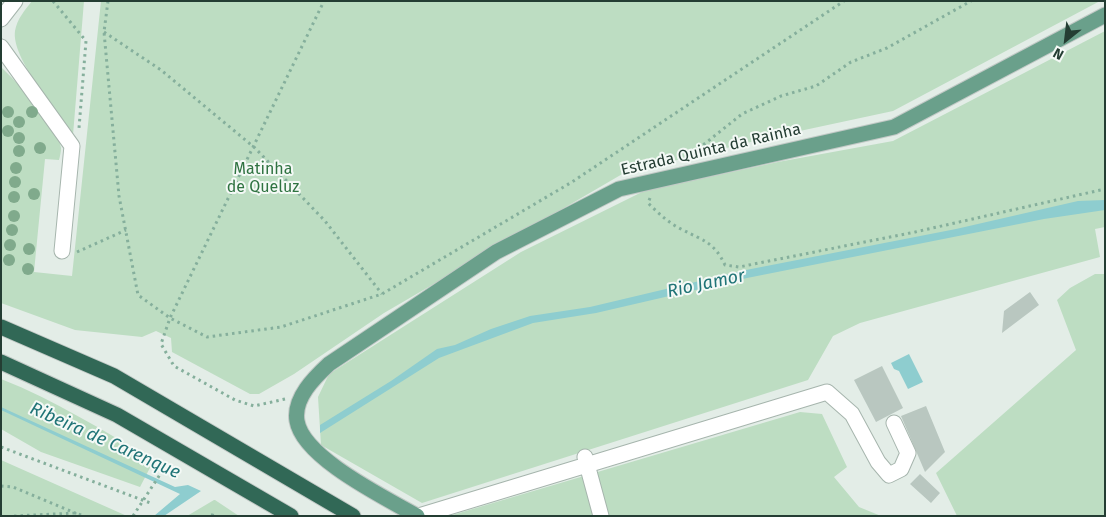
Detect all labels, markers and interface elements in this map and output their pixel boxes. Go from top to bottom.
north arrow [1041,15,1091,65]
text: N [1050,44,1067,63]
street label: Estrada Quinta da Rainha [619,120,803,180]
park label: Matinha de Queluz [227,160,299,198]
water label: Rio Jamor [665,265,747,303]
water label: Ribeira de Carenque [26,398,184,484]

